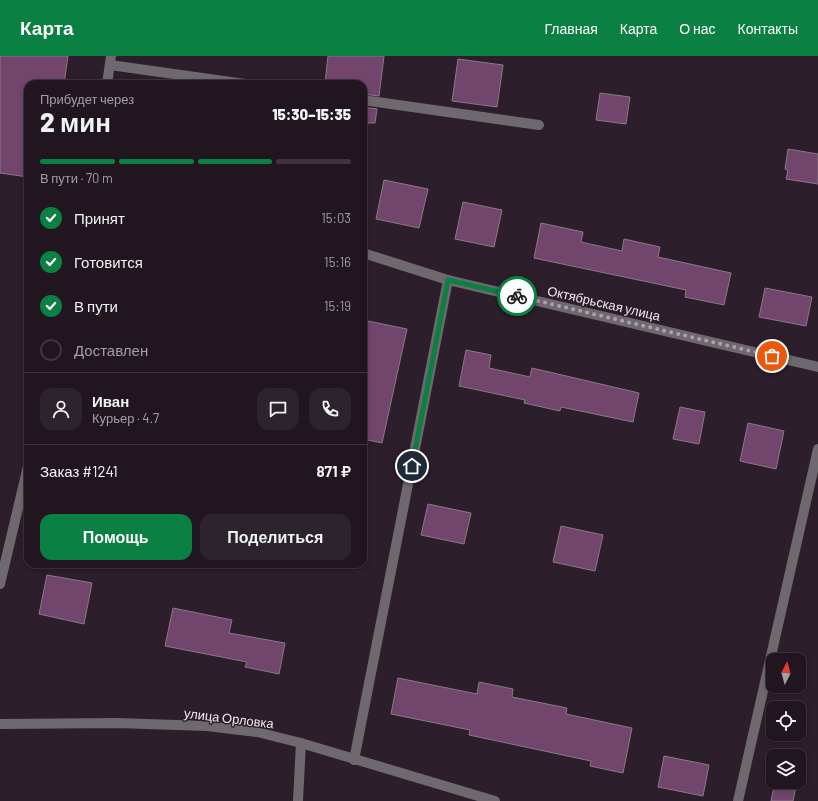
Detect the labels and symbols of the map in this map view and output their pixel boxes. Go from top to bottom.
courier [497,276,537,316]
street label: Октябрьская улица [546,282,663,324]
pin [755,339,789,373]
pin [395,449,429,483]
north arrow [766,653,806,693]
street label: улица Орловка [183,705,276,732]

